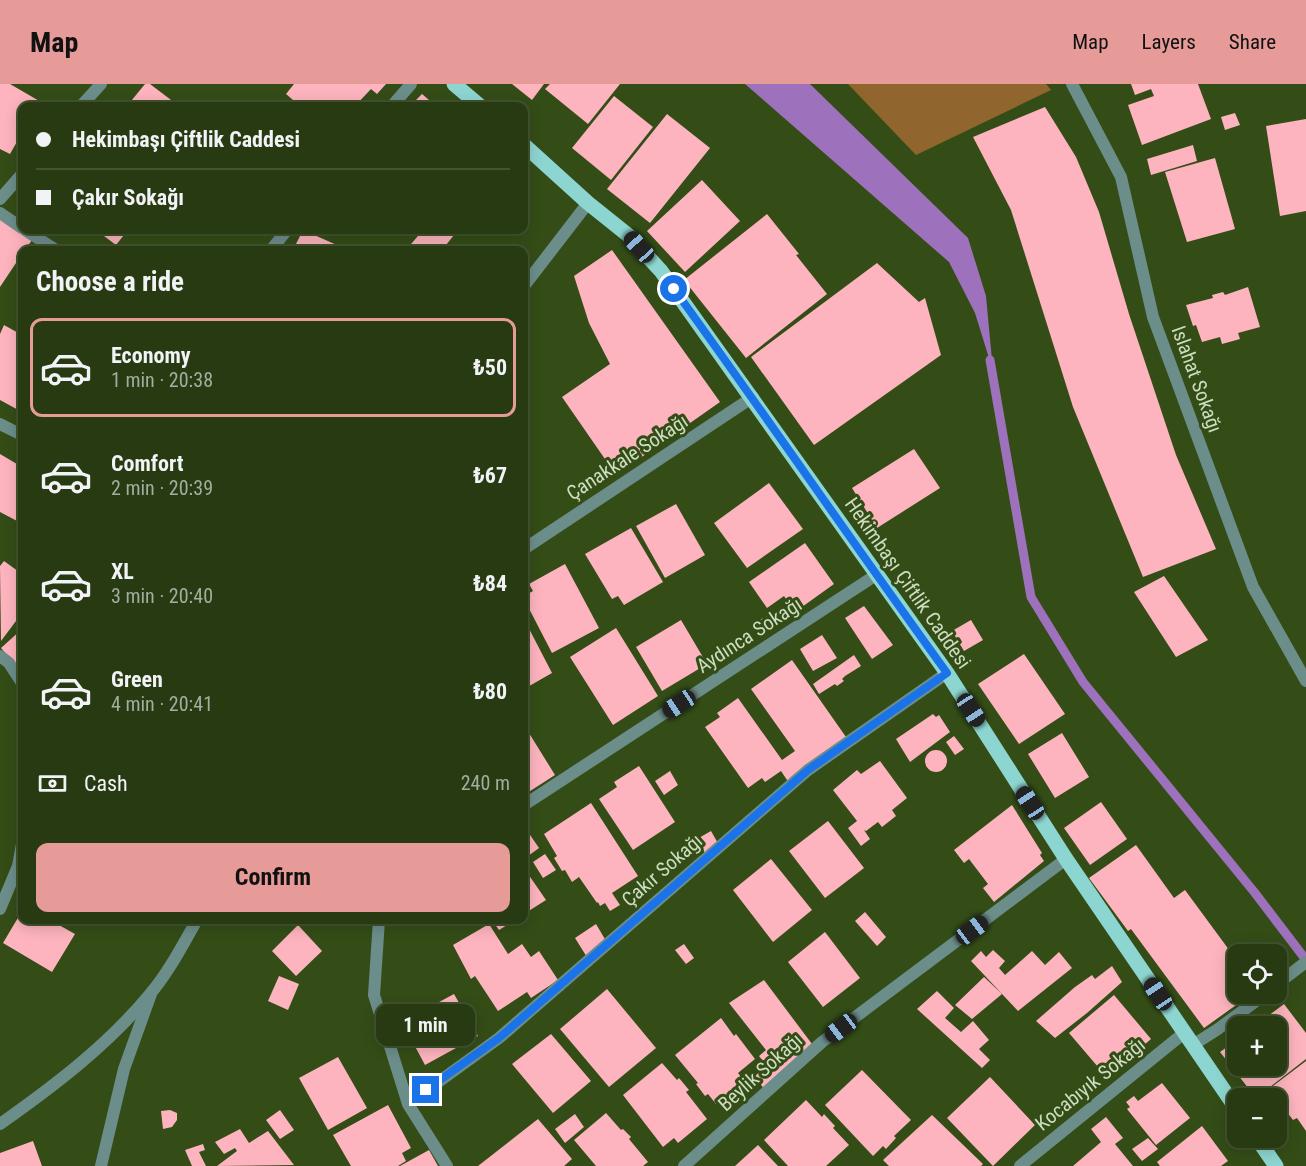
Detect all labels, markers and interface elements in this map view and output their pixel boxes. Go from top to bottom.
text: Map [30,26,78,59]
text: Map [1072,30,1109,54]
text: Layers [1142,30,1196,54]
text: Share [1229,30,1276,54]
text: Hekimbaşı Çiftlik Caddesi [72,127,300,152]
text: Çakır Sokağı [72,185,184,210]
car [620,228,658,266]
text: Choose a ride [36,266,184,298]
route start [660,275,687,302]
street label: Islahat Sokağı [1167,322,1227,436]
icon: car [39,341,93,395]
text: Economy [111,343,191,368]
text: ₺50 [473,355,507,380]
text: 1 min · 20:38 [111,368,213,392]
street label: Çanakkale Sokağı [562,409,692,505]
icon: car [39,449,93,503]
text: Comfort [111,451,184,476]
text: ₺67 [473,463,507,488]
text: 2 min · 20:39 [111,476,213,500]
street label: Hekimbaşı Çiftlik Caddesi [840,493,976,673]
icon: car [39,557,93,611]
text: XL [111,559,134,584]
text: ₺84 [473,571,507,596]
text: 3 min · 20:40 [111,584,213,608]
street label: Aydınca Sokağı [692,592,806,678]
icon: car [39,665,93,719]
text: Green [111,667,163,692]
text: ₺80 [473,679,507,704]
car [659,687,699,721]
car [954,690,988,730]
text: 4 min · 20:41 [111,692,213,716]
icon: cash [36,767,69,800]
text: Cash [84,771,128,796]
text: 240 m [461,771,510,795]
car [1013,783,1047,823]
street label: Çakır Sokağı [617,828,707,912]
button: Confirm [36,843,510,912]
car [952,912,992,948]
map controls [1227,944,1287,1148]
button: locate [1227,944,1287,1004]
car [1140,974,1176,1014]
callout: 1 min [376,1003,476,1045]
car [821,1010,861,1046]
text: 1 min [403,1013,448,1037]
button: + [1227,1016,1287,1076]
street label: Beylik Sokağı [713,1028,807,1116]
street label: Kocabıyık Sokağı [1030,1032,1150,1136]
route end [412,1076,439,1103]
button: − [1227,1088,1287,1148]

